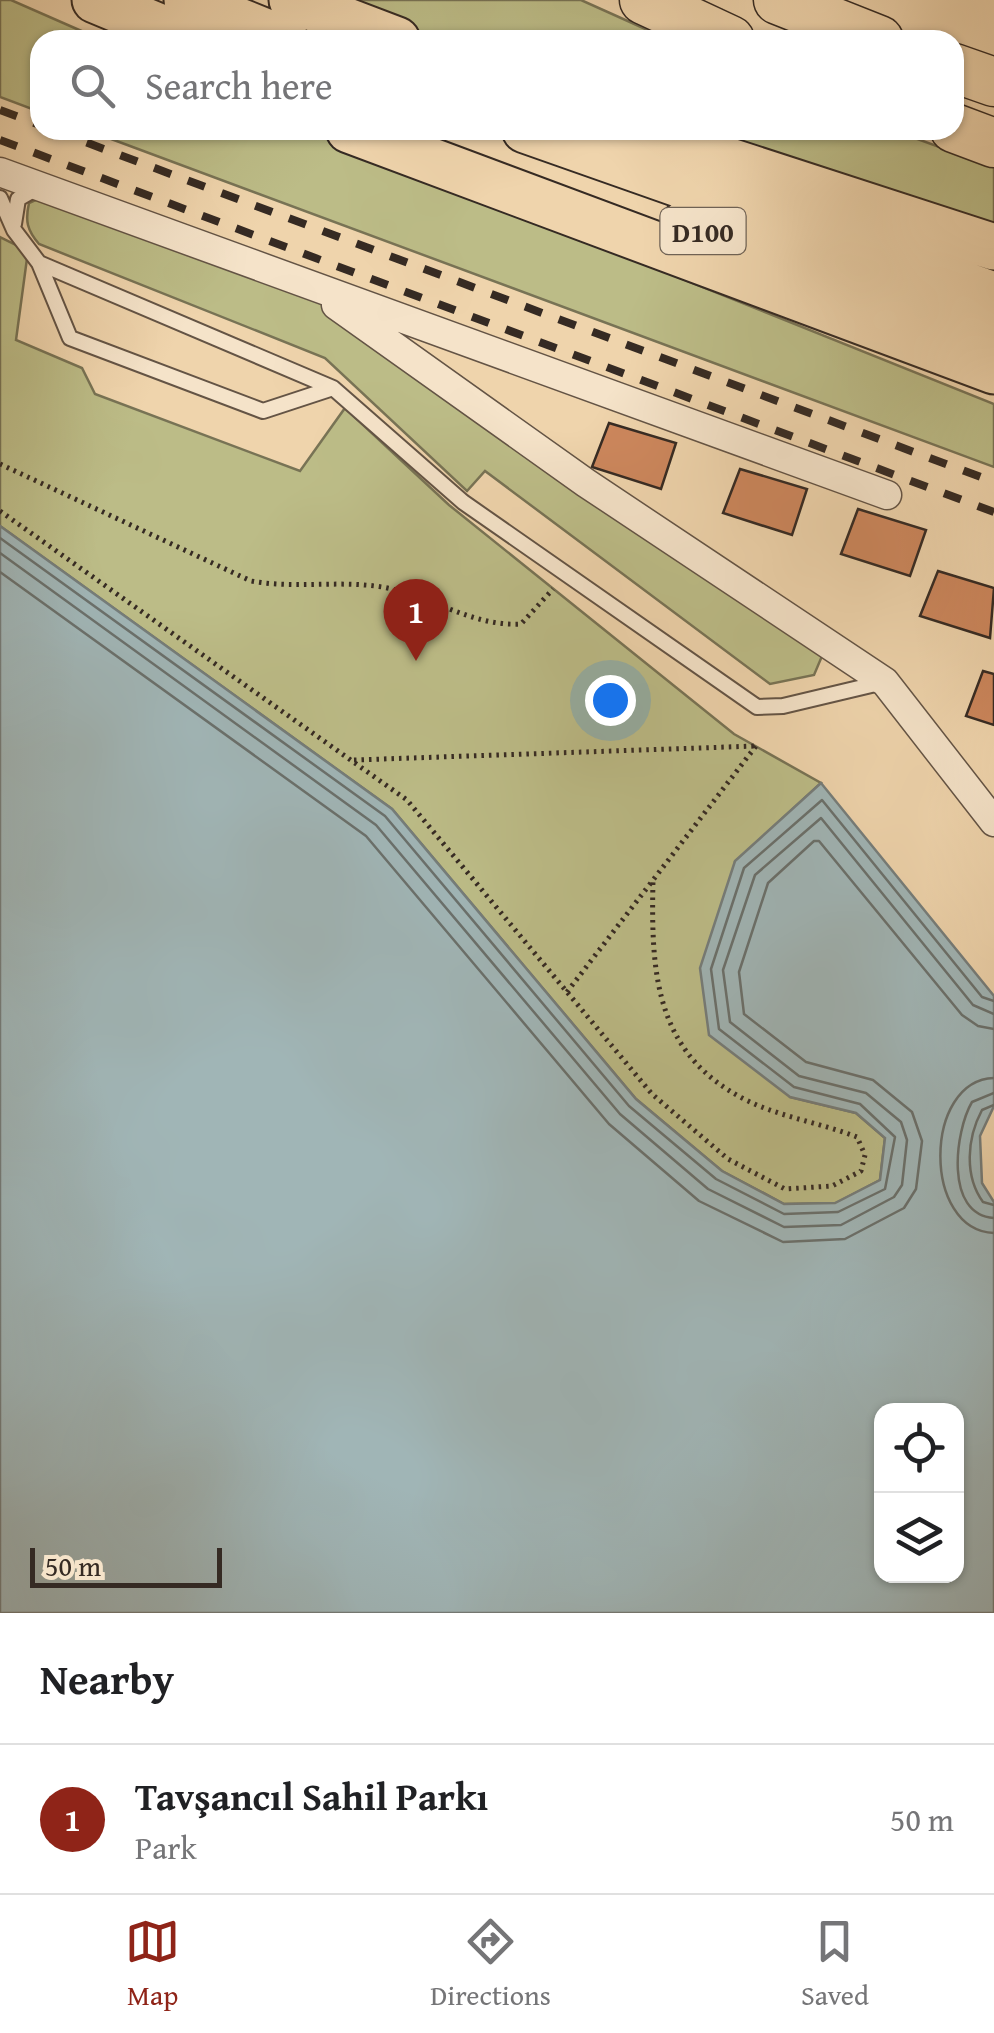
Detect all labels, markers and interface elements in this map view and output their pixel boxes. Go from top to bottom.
search box [30,30,964,140]
text: Search here [145,57,333,113]
icon: search [65,58,120,113]
road number: D100 [660,208,746,254]
pin: 1 [384,578,448,661]
your location [585,675,636,726]
map controls [874,1403,964,1583]
button: locate [874,1403,964,1493]
button: layers [874,1493,964,1583]
scale bar [30,1543,222,1588]
text: 50 m [45,1545,101,1586]
text: Nearby [40,1648,174,1709]
text: Tavşancıl Sahil Parkı [135,1768,488,1824]
text: 1 [64,1796,81,1843]
text: 50 m [890,1796,954,1843]
text: Park [135,1824,197,1871]
tab: Map [125,1914,180,2015]
tab: Directions [430,1914,551,2015]
tab: Saved [801,1914,869,2015]

